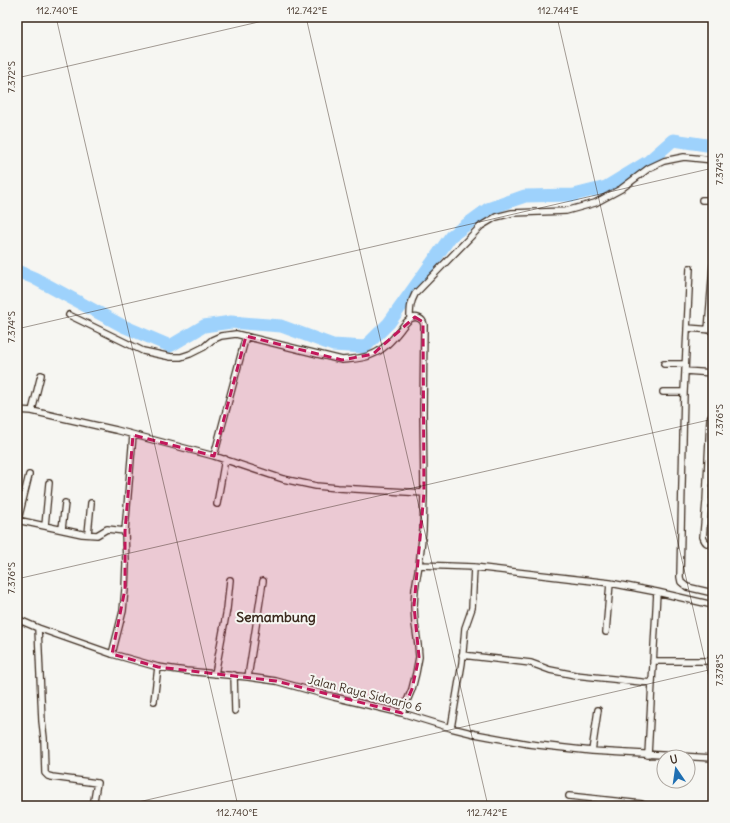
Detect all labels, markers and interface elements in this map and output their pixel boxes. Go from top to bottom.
text: 112.740°E [36,4,78,17]
text: 112.742°E [287,4,327,17]
text: 112.744°E [538,4,579,17]
text: 7.372°S [5,61,18,93]
text: 7.374°S [713,153,726,185]
text: 7.374°S [5,311,18,343]
text: 7.376°S [713,404,726,436]
text: 7.376°S [5,562,18,594]
district label: Semambung [236,608,316,626]
text: 7.378°S [713,653,726,686]
street label: Jalan Raya Sidoarjo 6 [306,672,424,714]
north arrow [656,749,696,789]
text: U [669,752,679,767]
text: 112.740°E [216,806,258,819]
text: 112.742°E [467,806,507,819]

